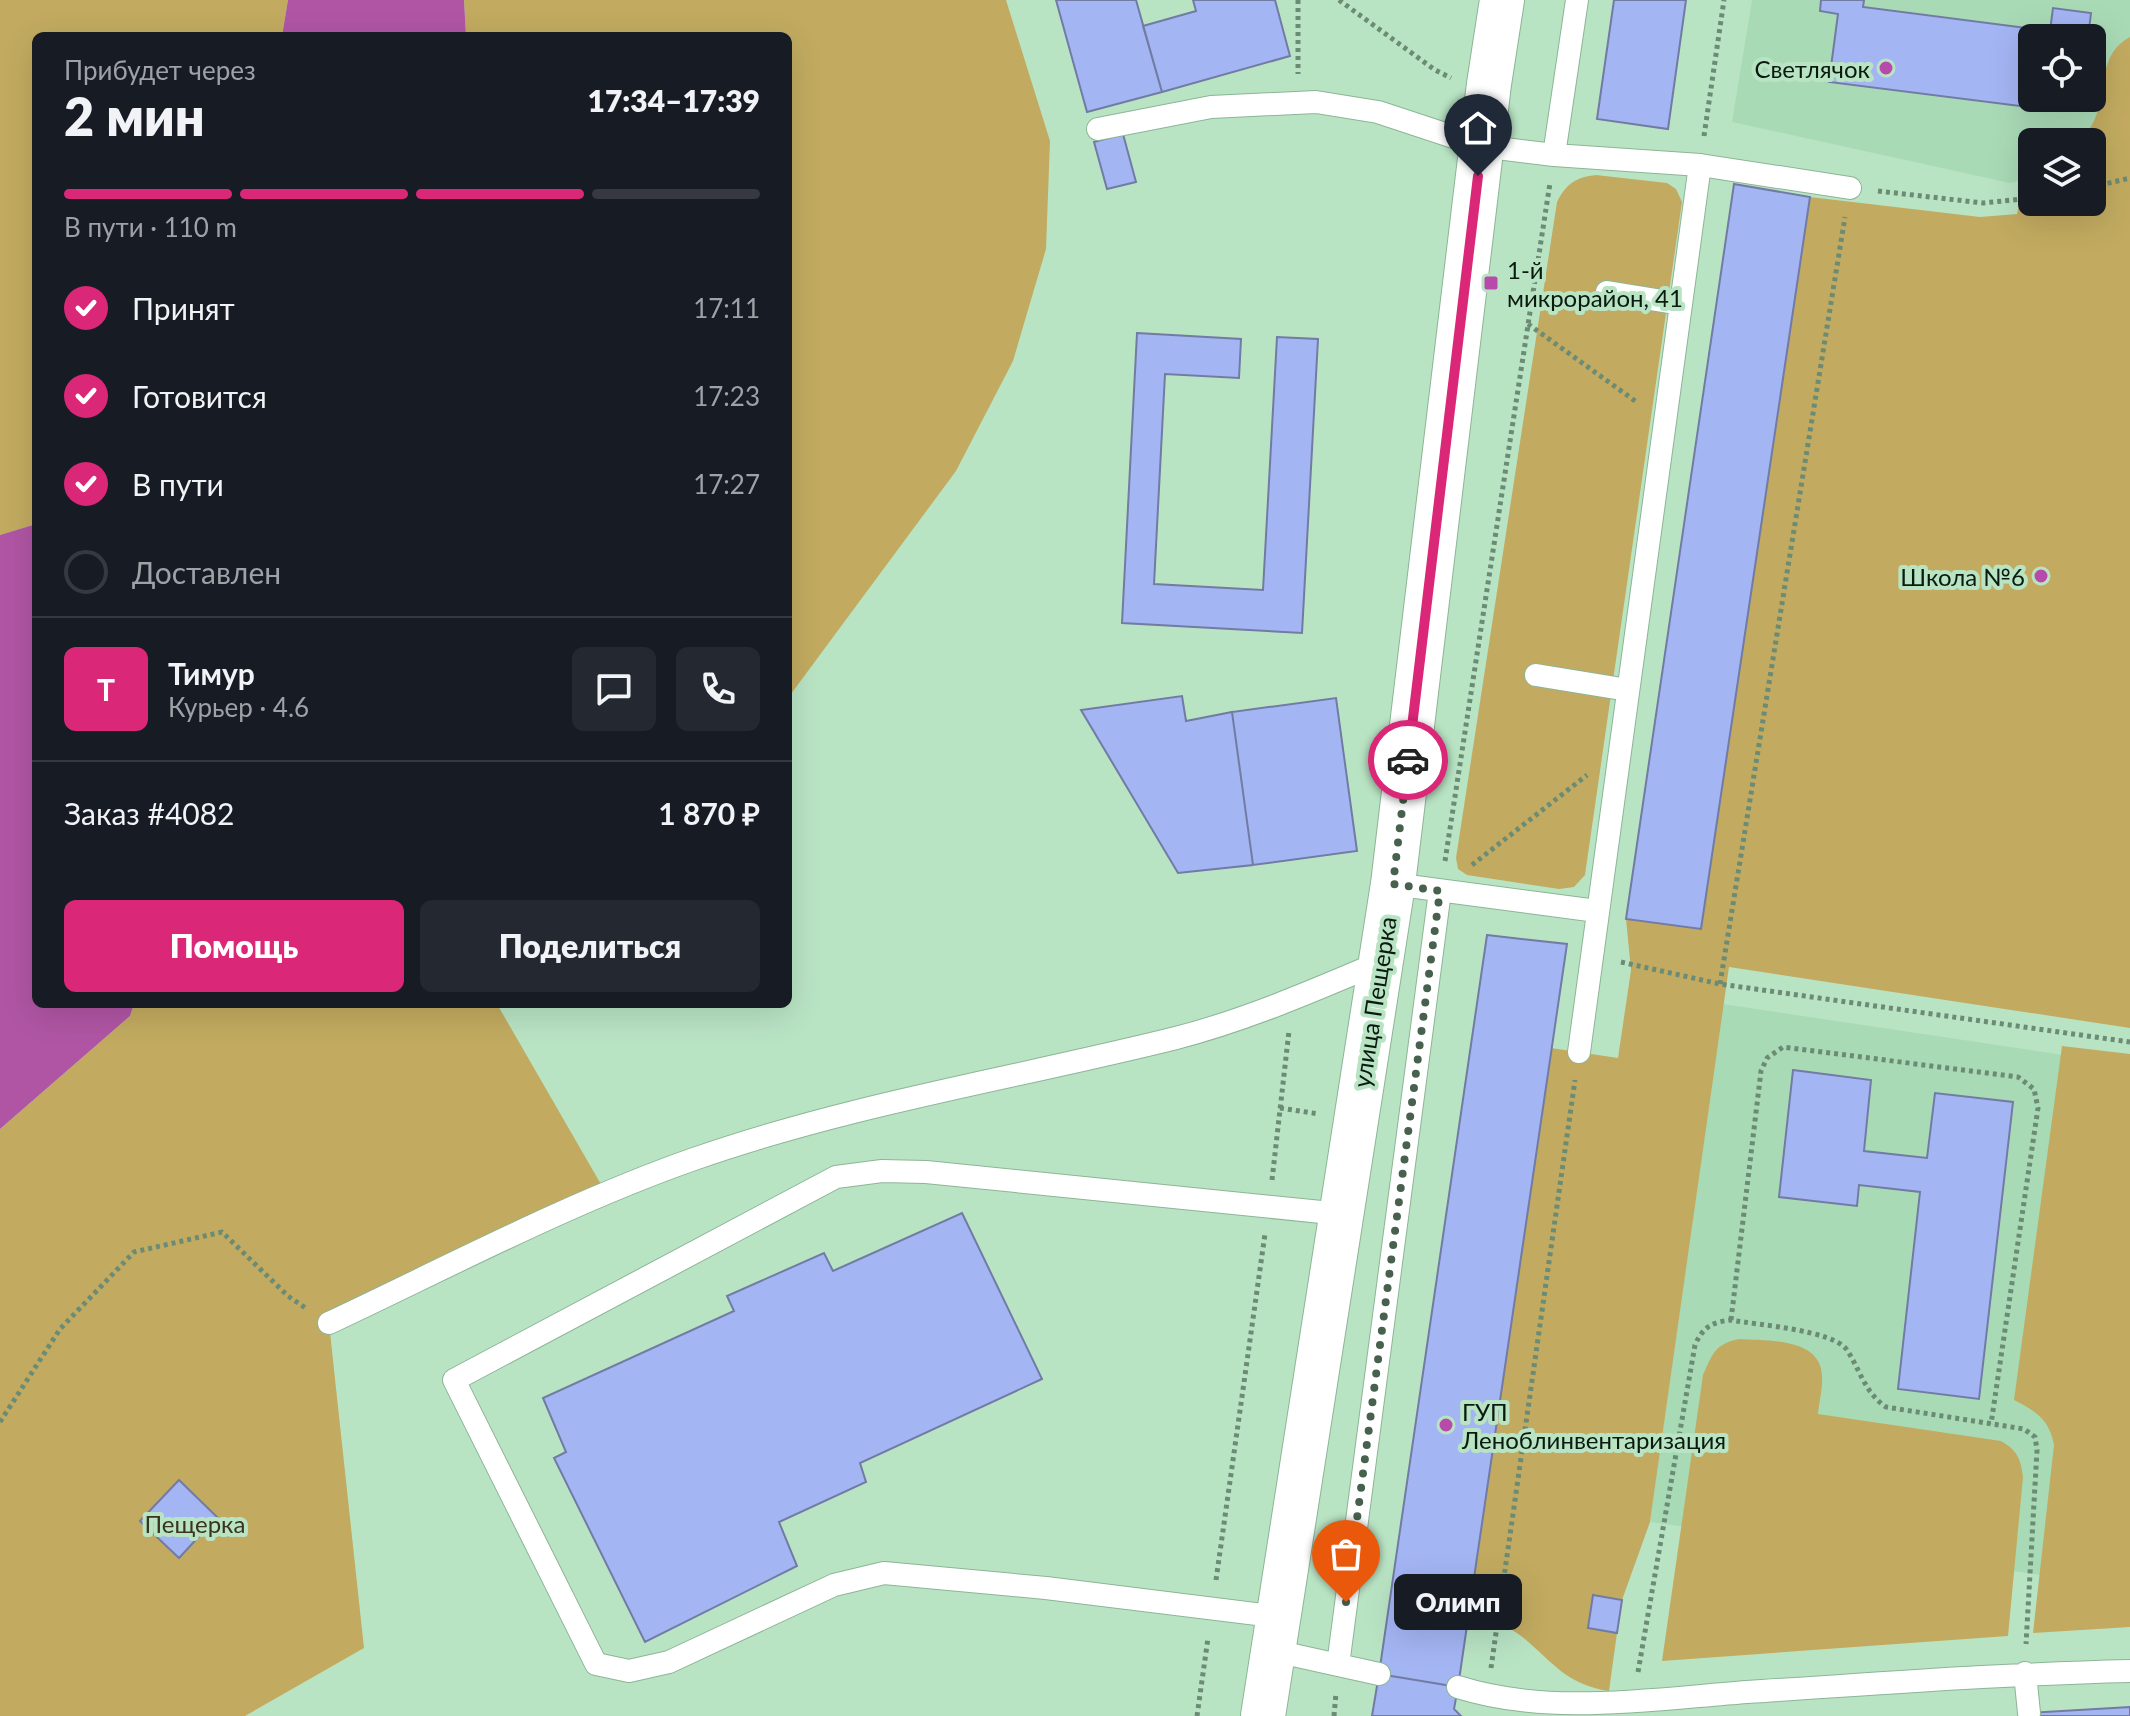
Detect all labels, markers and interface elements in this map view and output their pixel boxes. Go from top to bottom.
map controls [2018,24,2106,216]
button: locate [2018,24,2106,112]
text: Прибудет через [64,54,256,86]
place label: Светлячок [1754,54,1871,83]
marker: Светлячок [1877,59,1895,77]
text: 17:34–17:39 [587,82,760,118]
text: 2 мин [64,85,205,147]
pin [1444,94,1512,176]
icon: home [1456,106,1500,150]
button: layers [2018,128,2106,216]
text: В пути · 110 m [64,211,237,243]
place label: 1-й микрорайон, 41 [1507,255,1683,312]
marker: 1-й микрорайон, 41 [1482,274,1500,292]
icon: check [64,286,108,330]
text: Принят [132,290,235,326]
text: 17:11 [693,292,760,324]
icon: check [64,374,108,418]
text: Готовится [132,378,267,414]
text: 17:23 [693,380,760,412]
icon: check [64,462,108,506]
text: В пути [132,466,224,502]
text: 17:27 [693,468,760,500]
text: Доставлен [132,554,281,590]
place label: Школа №6 [1900,562,2025,591]
marker: Школа №6 [2032,567,2050,585]
button: chat [572,647,656,731]
button: phone [676,647,760,731]
text: Тимур [168,655,255,691]
text: Т [97,671,115,707]
text: Курьер · 4.6 [168,691,309,723]
courier [1368,720,1448,800]
icon: car [1386,738,1430,782]
text: Заказ #4082 [64,795,235,831]
text: 1 870 ₽ [658,795,760,831]
button: Помощь [64,900,404,992]
button: Поделиться [420,900,760,992]
street label: улица Пещерка [1346,914,1402,1090]
place label: ГУП Леноблинвентаризация [1461,1397,1726,1454]
marker: ГУП Леноблинвентаризация [1437,1416,1455,1434]
park label: Пещерка [145,1509,245,1538]
pin [1312,1520,1380,1602]
icon: bag [1324,1532,1368,1576]
callout: Олимп [1394,1574,1522,1630]
text: Олимп [1416,1586,1500,1618]

